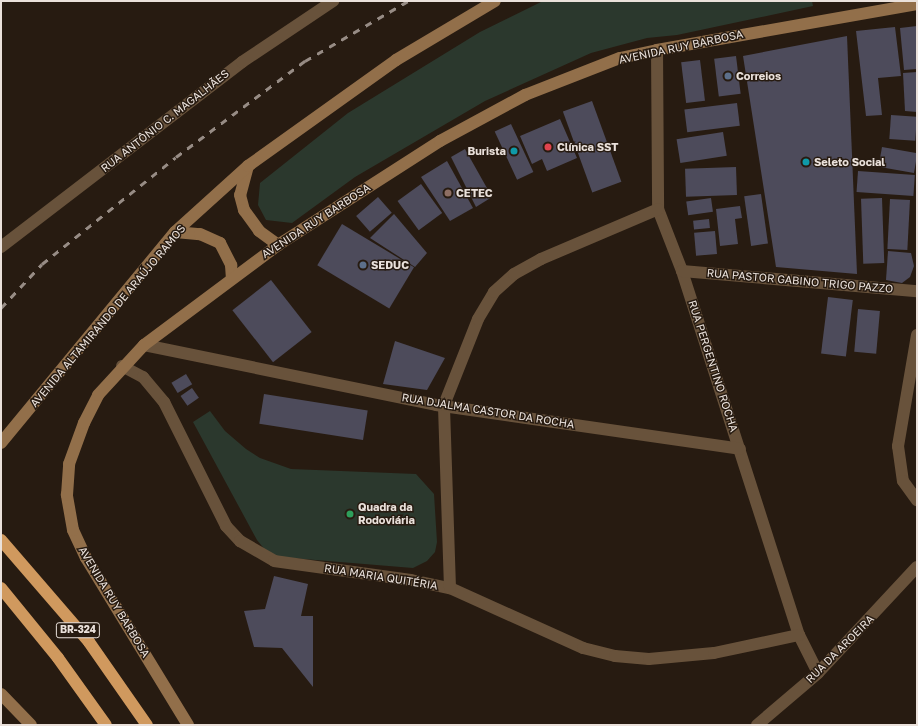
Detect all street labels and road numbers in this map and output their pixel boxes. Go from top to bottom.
street label: AVENIDA RUY BARBOSA [618,27,744,67]
street label: RUA ANTÔNIO C. MAGALHÃES [98,67,232,175]
street label: AVENIDA RUY BARBOSA [259,181,373,261]
street label: AVENIDA ALTAMIRANDO DE ARAÚJO RAMOS [28,222,188,410]
street label: RUA PASTOR GABINO TRIGO PAZZO [706,266,894,296]
street label: RUA PERGENTINO ROCHA [685,298,741,434]
street label: RUA DJALMA CASTOR DA ROCHA [401,391,575,431]
street label: AVENIDA RUY BARBOSA [76,544,152,660]
street label: RUA MARIA QUITÉRIA [323,562,439,592]
street label: RUA DA AROEIRA [803,612,877,686]
road number: BR-324 [55,622,101,638]

